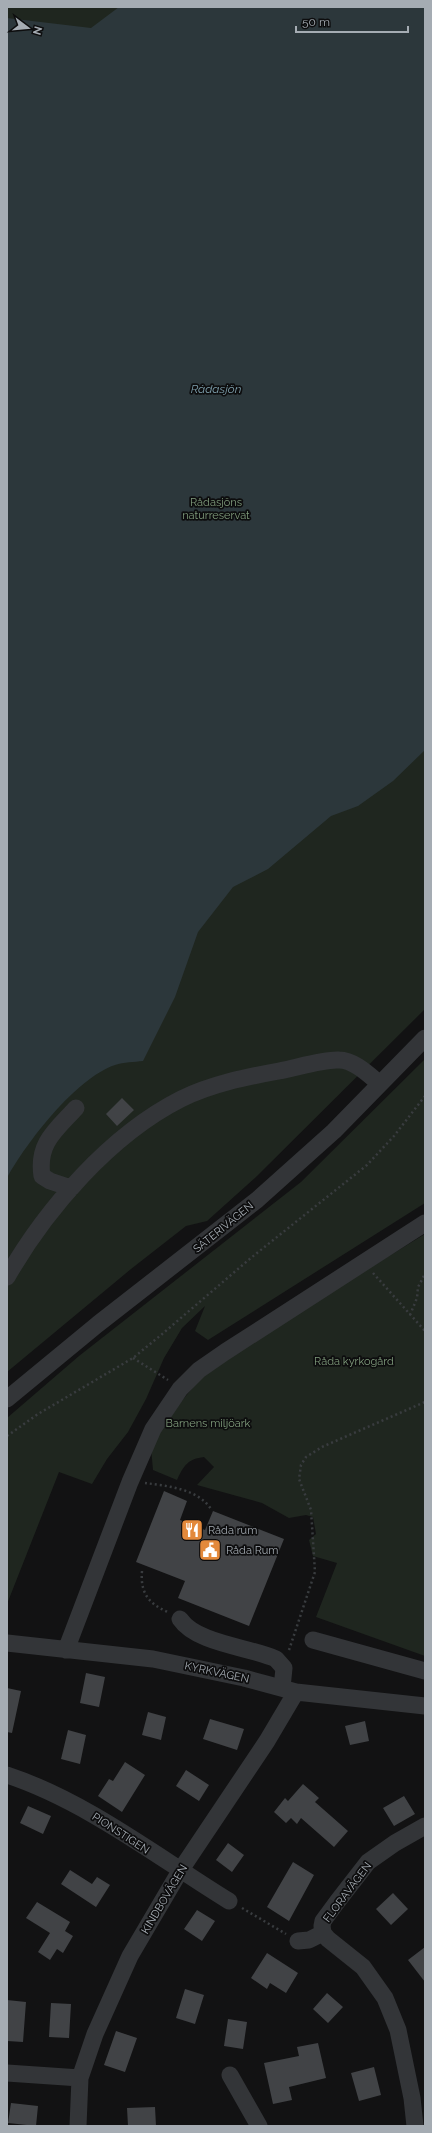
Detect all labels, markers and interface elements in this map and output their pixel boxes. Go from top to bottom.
north arrow [8,8,48,48]
scale bar [296,8,408,34]
text: 50 m [302,15,330,29]
text: N [30,25,45,36]
water label: Rådasjön [191,382,242,396]
park label: Rådasjöns naturreservat [182,496,250,522]
street label: SÄTERIVÄGEN [191,1199,256,1256]
park label: Råda kyrkogård [314,1355,394,1368]
park label: Barnens miljöark [166,1417,251,1430]
restaurant icon: Råda rum [179,1517,205,1543]
place label: Råda rum [208,1524,257,1537]
public building icon: Råda Rum [197,1537,223,1563]
place label: Råda Rum [226,1544,278,1557]
street label: KYRKVÄGEN [183,1659,250,1686]
street label: PIONSTIGEN [90,1810,152,1857]
street label: FLORAVÄGEN [321,1860,374,1925]
street label: KINDBOVÄGEN [139,1862,190,1936]

